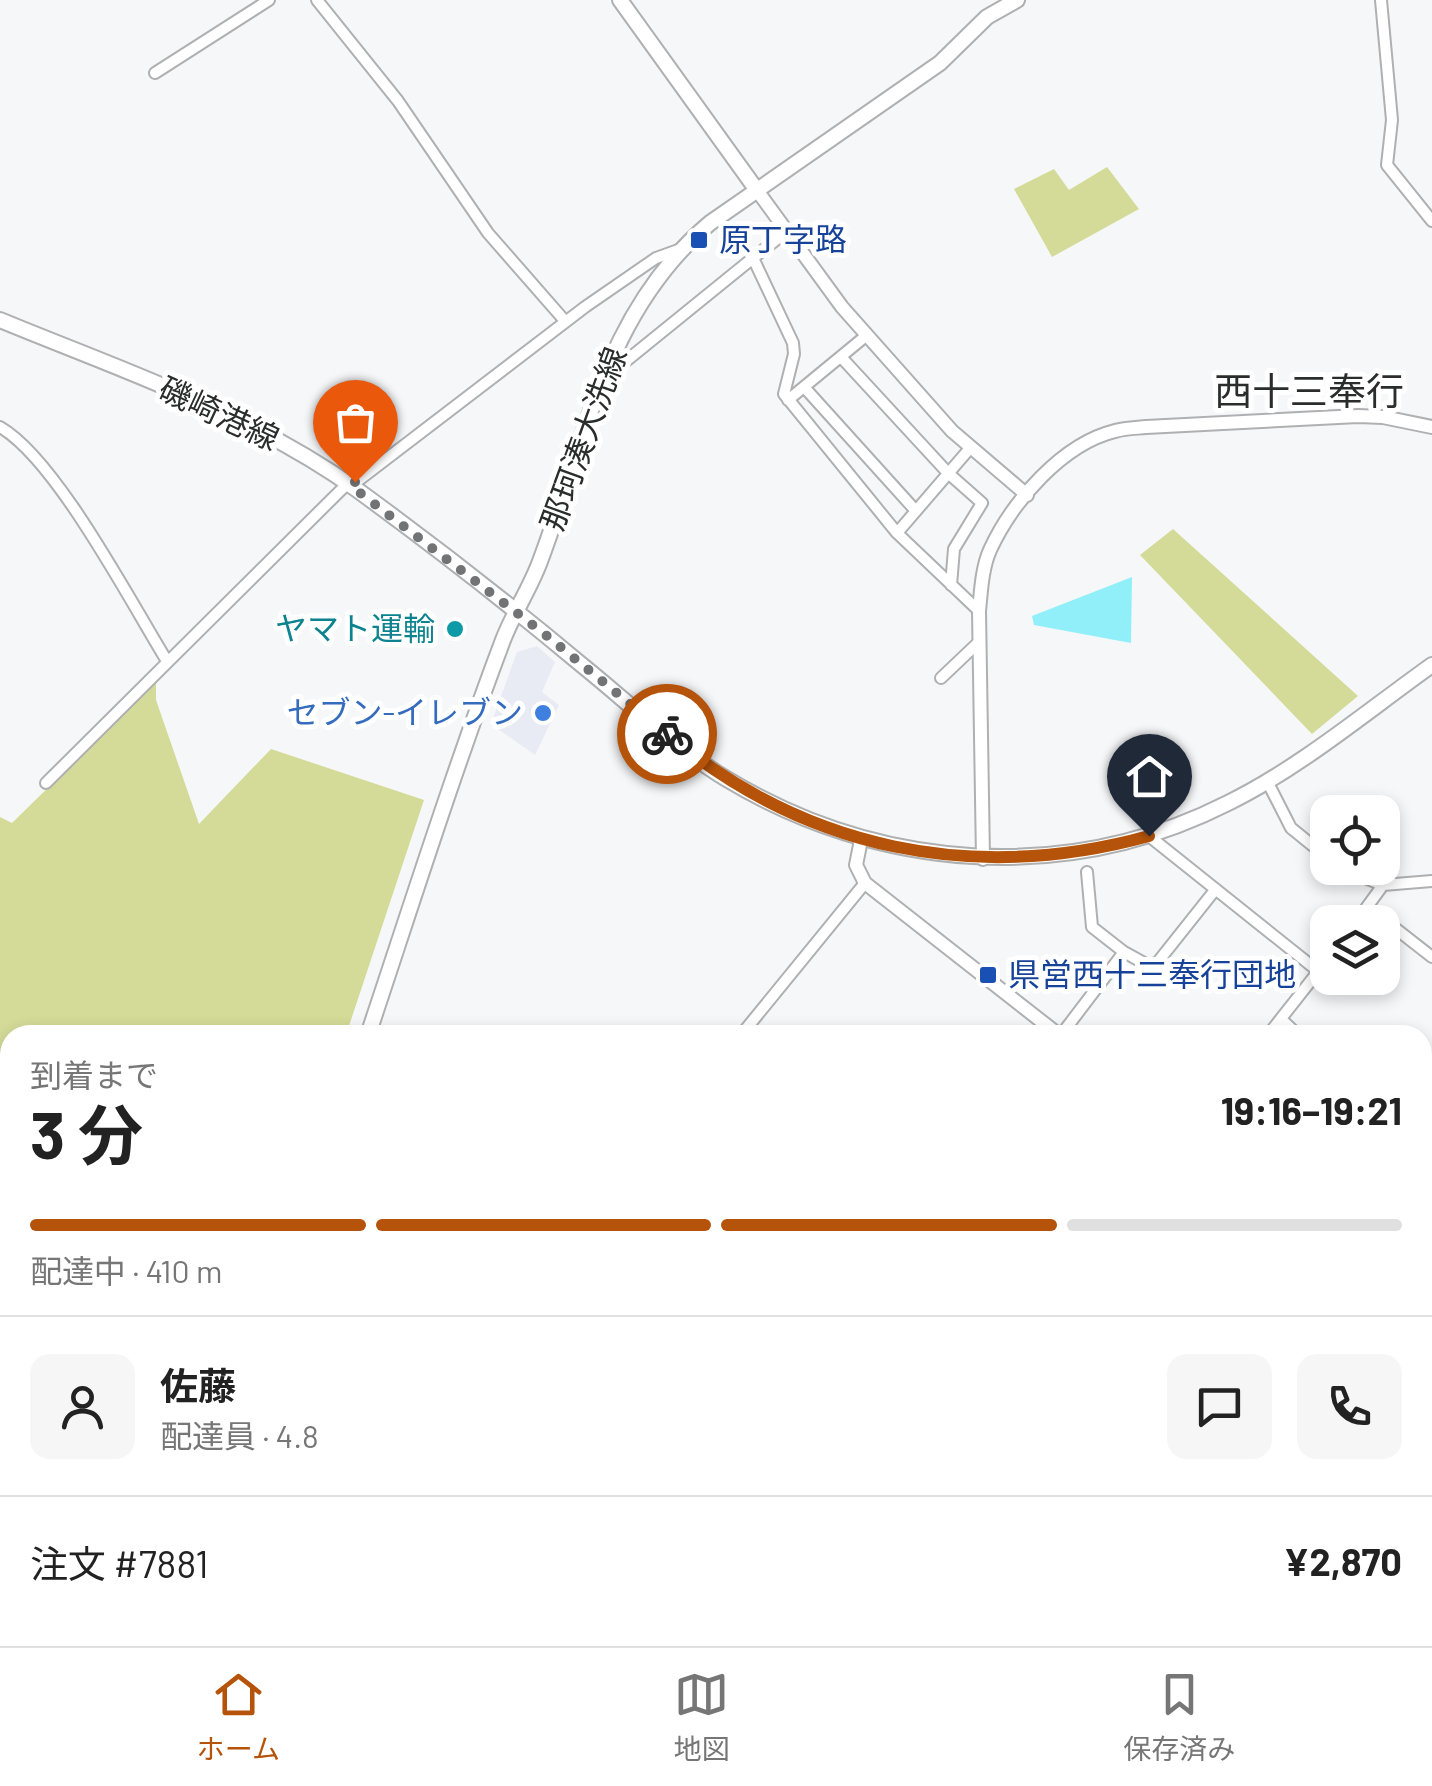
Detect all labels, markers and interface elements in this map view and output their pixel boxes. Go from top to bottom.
place label: 原丁字路 [719,219,847,257]
marker: 原丁字路 [688,229,710,251]
street label: 那珂湊大洗線 [531,342,633,535]
district label: 西十三奉行 [1214,367,1404,413]
street label: 磯崎港線 [154,368,286,456]
pin [313,380,398,483]
icon: bag [328,395,383,450]
place label: ヤマト運輸 [275,608,435,646]
marker: ヤマト運輸 [444,618,466,640]
courier [617,684,717,784]
place label: セブン-イレブン [286,692,523,730]
marker: セブン-イレブン [532,702,554,724]
icon: bike [640,707,695,762]
pin [1107,734,1192,837]
icon: home [1122,749,1177,804]
map controls [1310,795,1400,995]
button: locate [1310,795,1400,885]
button: layers [1310,905,1400,995]
place label: 県営西十三奉行団地 [1008,954,1296,992]
marker: 県営西十三奉行団地 [977,964,999,986]
text: 到着まで [30,1055,158,1093]
text: 19:16–19:21 [1221,1087,1402,1133]
text: 3 分 [30,1094,143,1172]
text: 配達中 · 410 m [30,1251,222,1289]
button: person [30,1354,135,1459]
button: chat [1167,1354,1272,1459]
button: phone [1297,1354,1402,1459]
text: 佐藤 [160,1362,236,1408]
text: 配達員 · 4.8 [160,1416,319,1454]
text: ¥2,870 [1284,1538,1402,1584]
text: 注文 #7881 [30,1540,208,1586]
tab: ホーム [197,1667,280,1767]
tab: 地図 [674,1667,730,1767]
tab: 保存済み [1123,1667,1235,1767]

